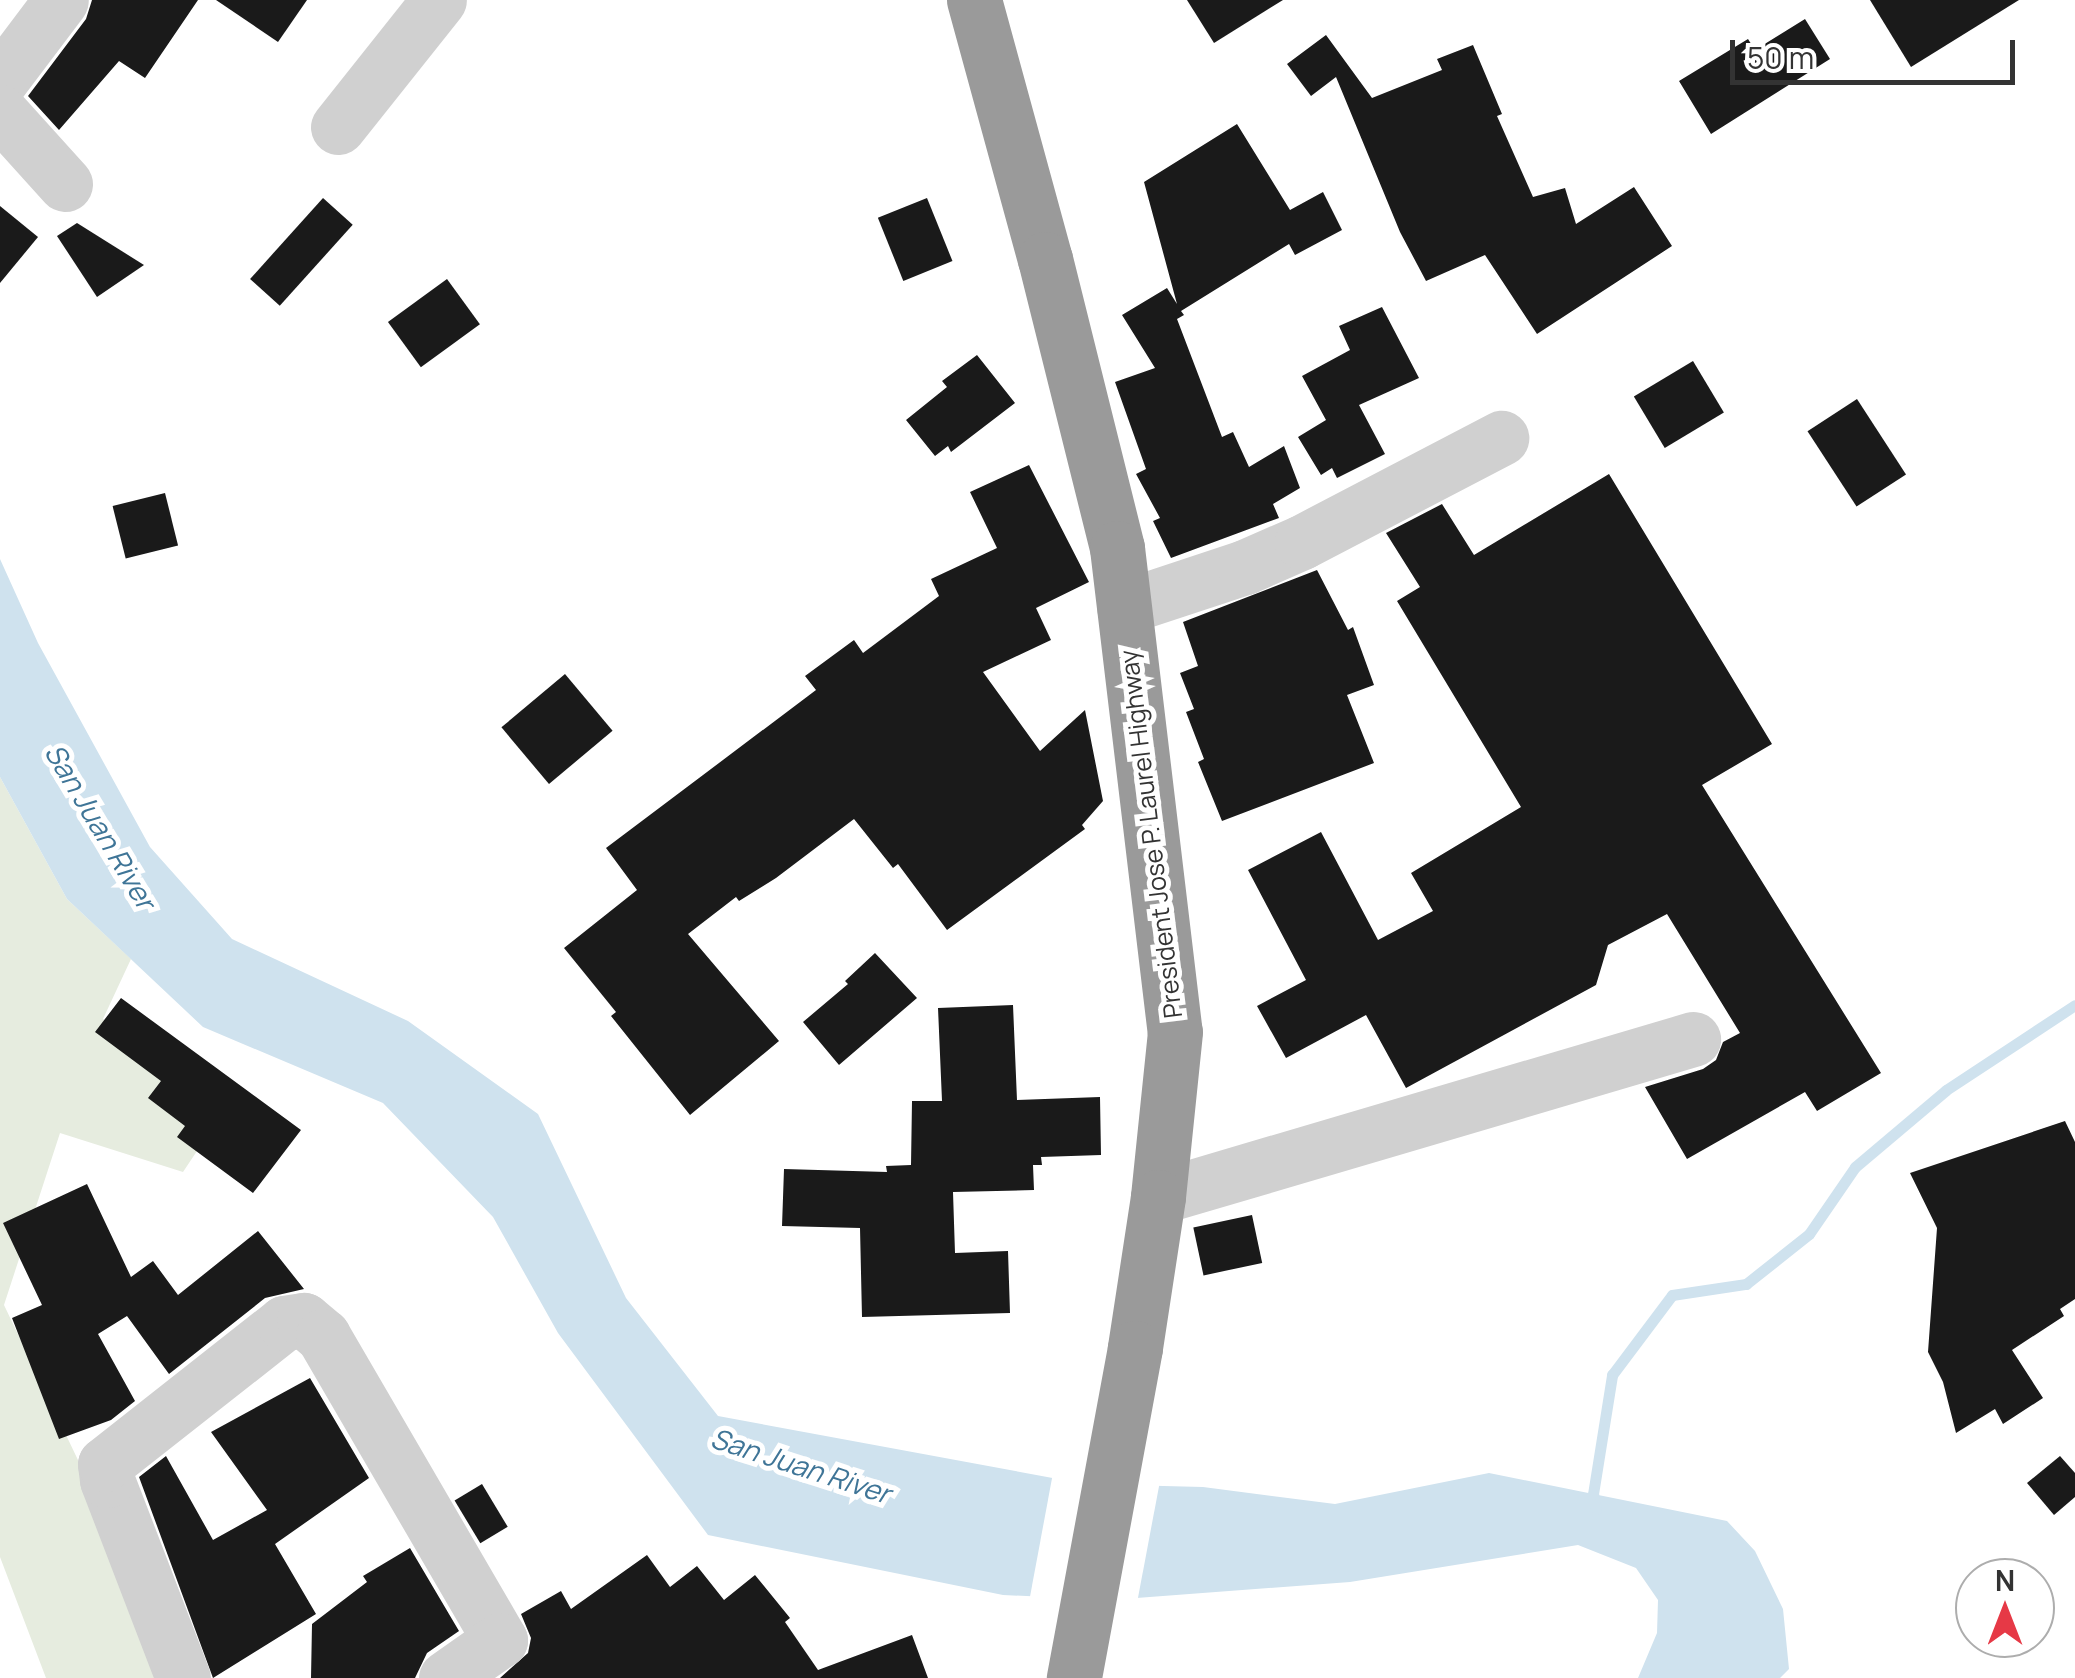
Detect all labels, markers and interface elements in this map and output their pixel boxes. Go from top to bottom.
scale bar [1735,20,2020,82]
text: 50 m [1747,37,1814,78]
street label: President Jose P. Laurel Highway [1114,648,1188,1020]
water label: San Juan River [39,737,163,915]
water label: San Juan River [707,1420,895,1510]
north arrow [1955,1558,2055,1658]
text: N [1995,1561,2015,1599]

